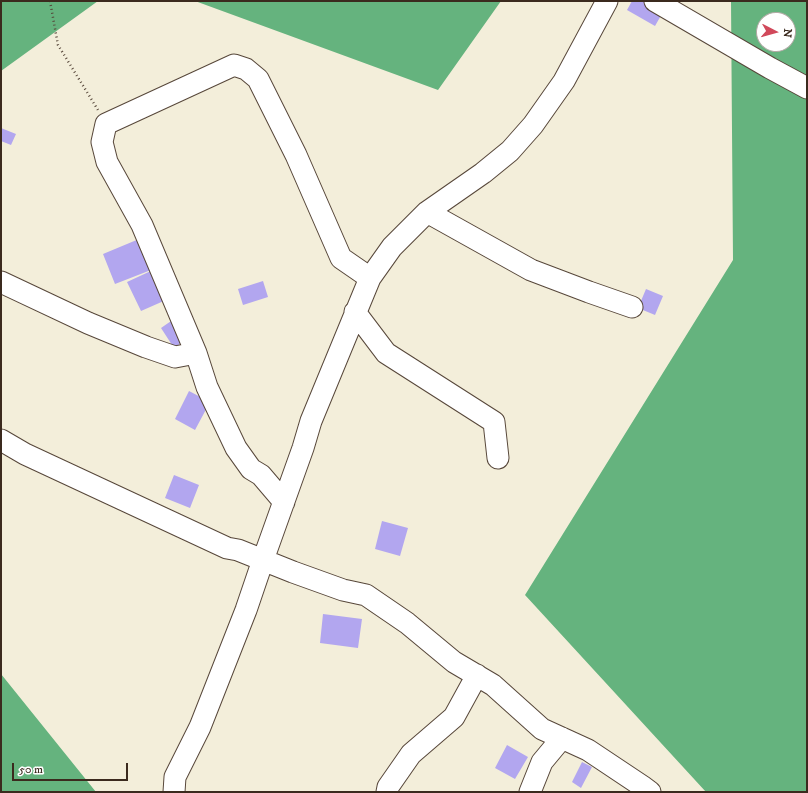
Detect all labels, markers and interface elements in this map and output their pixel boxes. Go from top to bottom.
north arrow [756,12,796,52]
text: N [780,28,794,38]
scale bar [14,755,130,781]
text: 50 m [19,762,43,777]

